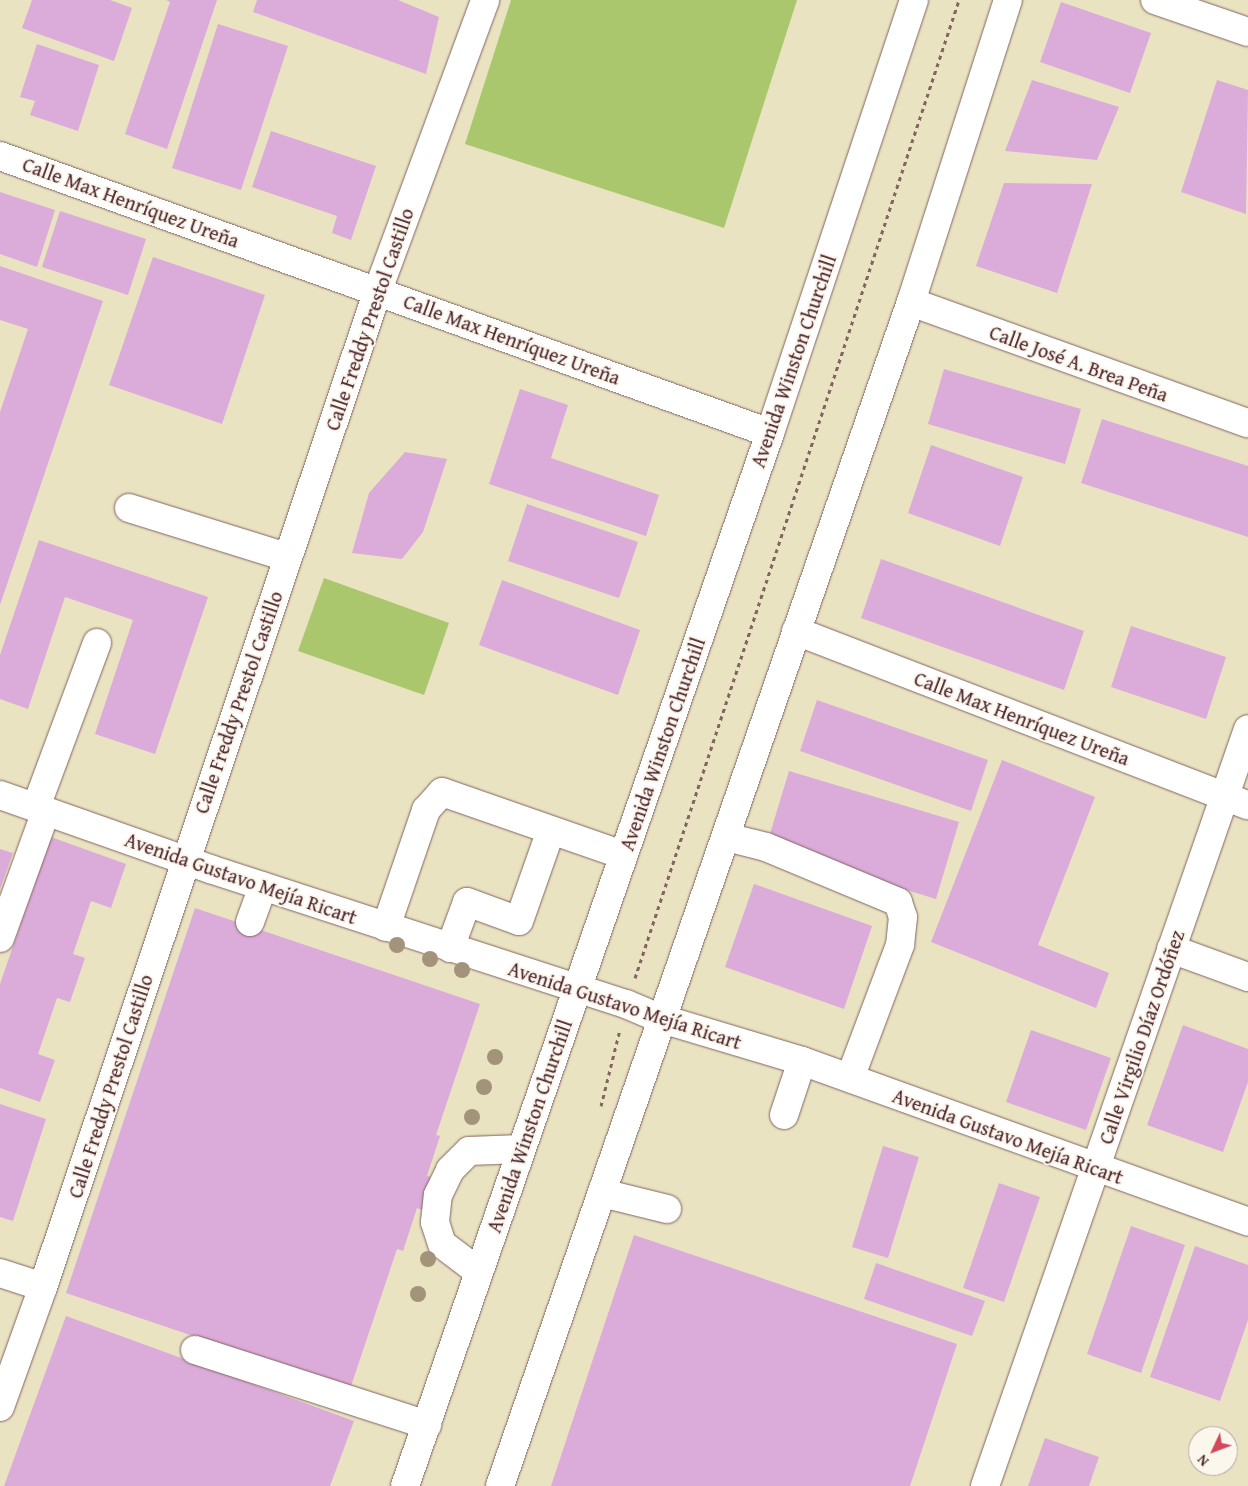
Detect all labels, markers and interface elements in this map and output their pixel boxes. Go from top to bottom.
street label: Calle Max Henríquez Ureña [19,152,243,252]
street label: Calle Freddy Prestol Castillo [320,205,418,433]
street label: Avenida Winston Churchill [745,251,841,471]
street label: Calle Max Henríquez Ureña [400,289,624,389]
street label: Calle José A. Brea Peña [986,320,1172,406]
street label: Calle Freddy Prestol Castillo [189,588,287,816]
street label: Avenida Winston Churchill [614,634,710,854]
street label: Calle Max Henríquez Ureña [911,666,1133,770]
street label: Avenida Gustavo Mejía Ricart [122,827,360,929]
street label: Calle Virgilio Díaz Ordóñez [1093,927,1189,1147]
street label: Avenida Gustavo Mejía Ricart [505,956,745,1054]
street label: Calle Freddy Prestol Castillo [62,971,158,1201]
street label: Avenida Winston Churchill [481,1016,577,1236]
street label: Avenida Gustavo Mejía Ricart [889,1083,1127,1189]
north arrow [1188,1426,1238,1476]
text: N [1192,1450,1213,1471]

